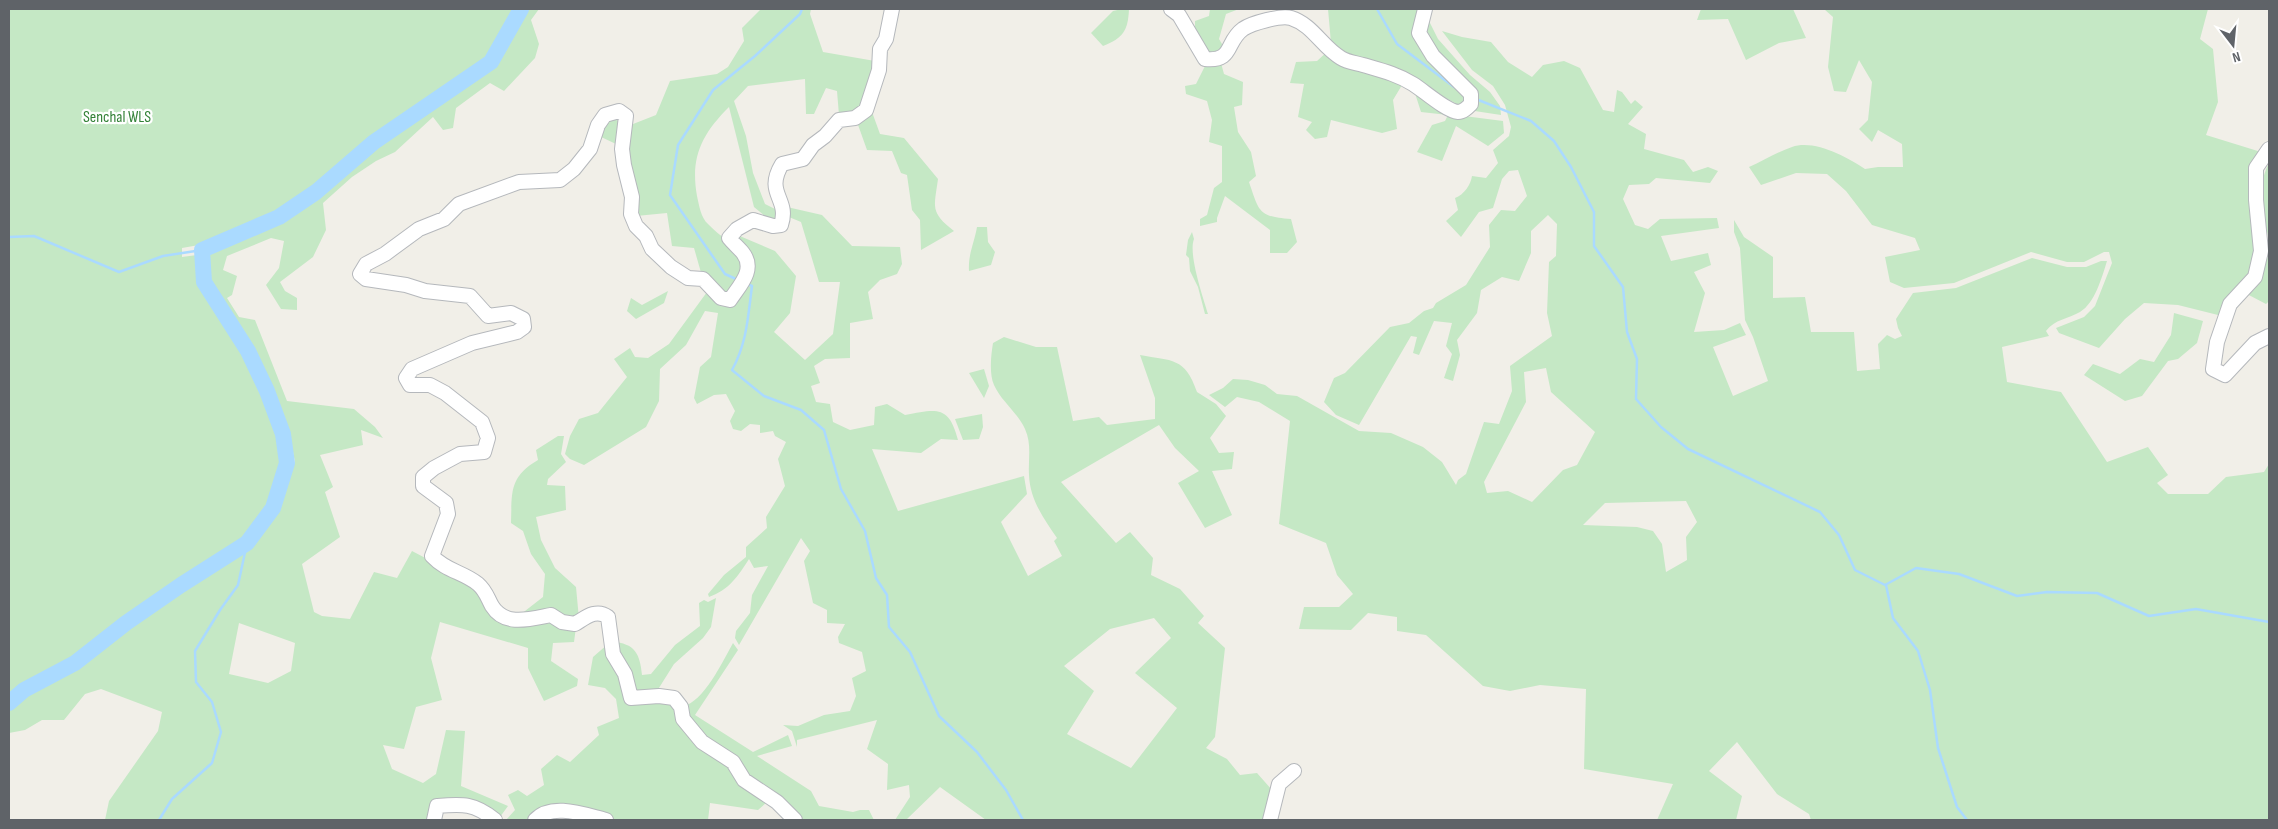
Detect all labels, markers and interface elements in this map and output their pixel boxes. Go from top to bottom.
north arrow [2208,20,2258,70]
text: N [2231,48,2242,66]
park label: Senchal WLS [83,108,151,127]

